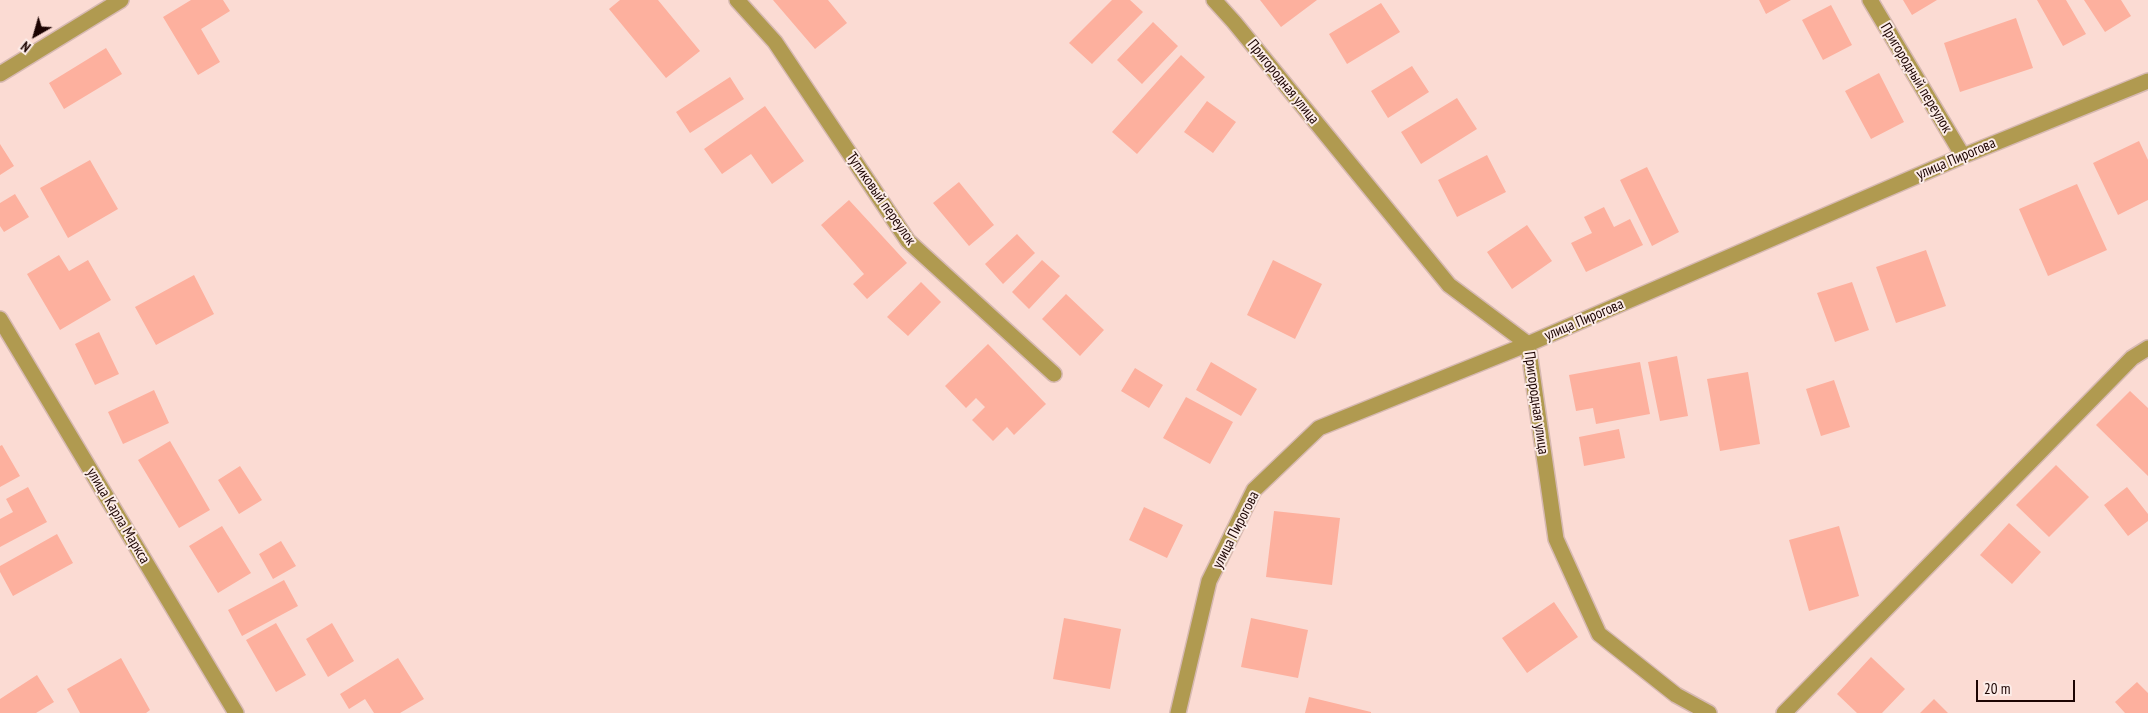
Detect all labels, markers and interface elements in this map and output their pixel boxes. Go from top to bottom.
north arrow [10,10,60,60]
street label: Пригородный переулок [1876,20,1956,136]
street label: Пригородная улица [1243,36,1323,128]
text: N [17,37,34,56]
street label: улица Пирогова [1914,134,1998,184]
street label: Тупиковый переулок [842,149,920,249]
street label: улица Пирогова [1542,295,1626,345]
street label: Пригородная улица [1520,350,1552,456]
street label: улица Карла Маркса [82,465,154,567]
street label: улица Пирогова [1209,488,1263,572]
scale bar [1978,670,2077,702]
text: 20 m [1984,679,2010,698]

